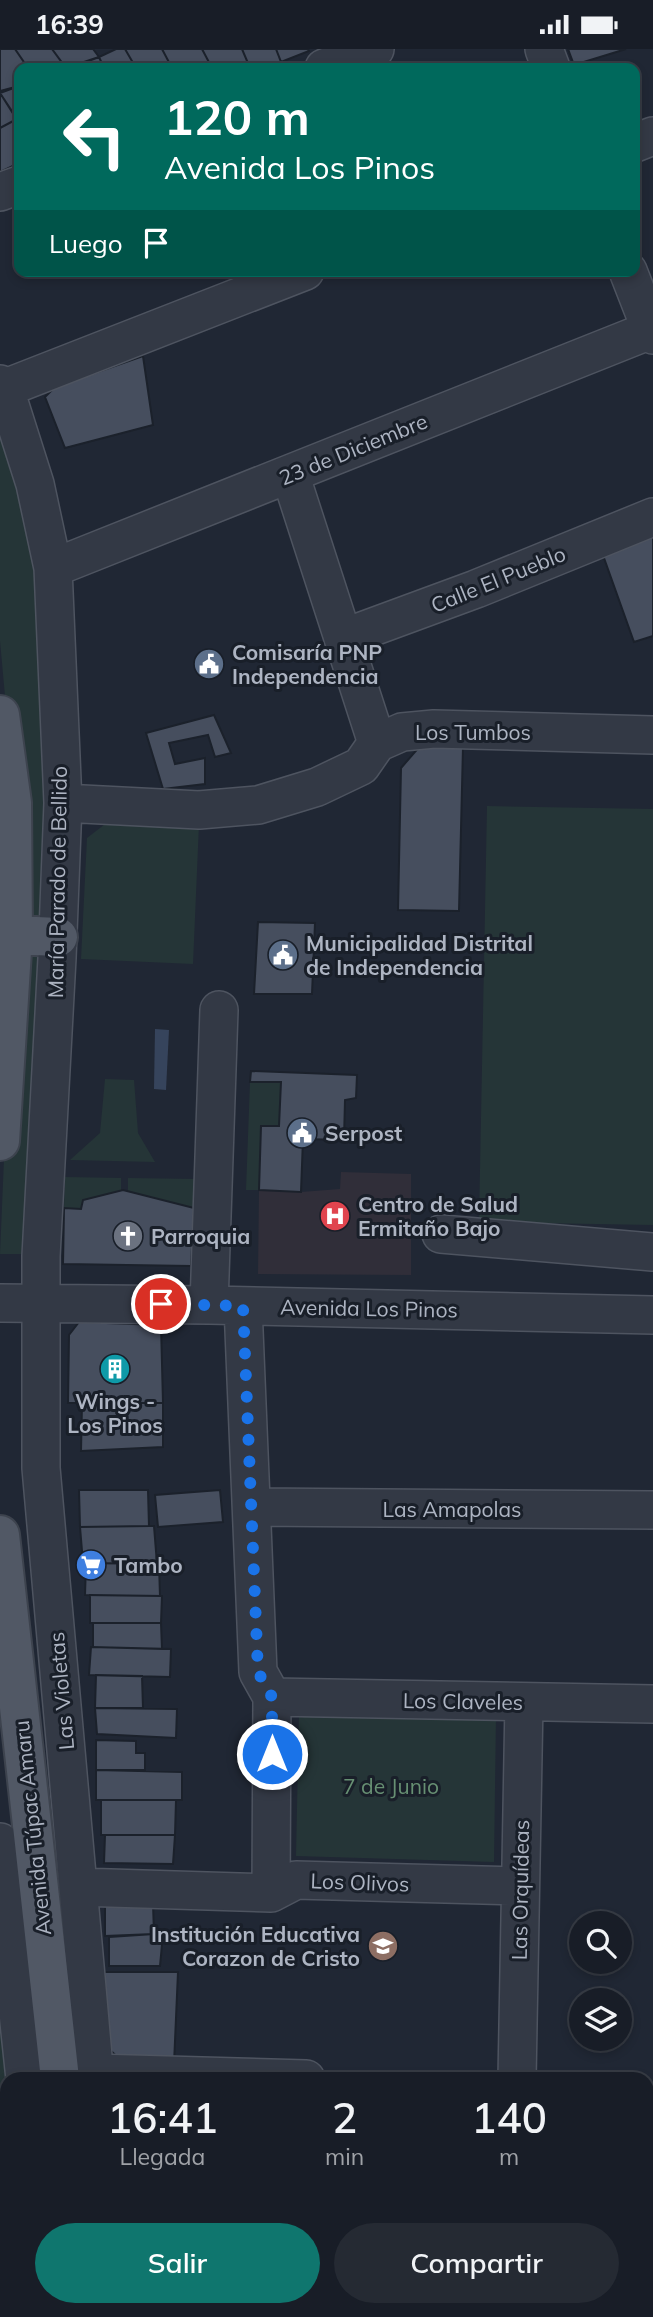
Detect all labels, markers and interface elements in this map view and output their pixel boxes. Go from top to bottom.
text: 16:39 [35,8,104,41]
text: 120 m [164,86,310,147]
icon: left [49,91,140,182]
text: Avenida Los Pinos [164,147,435,187]
icon: arrive [137,224,175,262]
text: Luego [49,227,123,260]
street label: 23 de Diciembre [275,407,431,491]
street label: Calle El Pueblo [427,540,569,618]
place label: Comisaría PNP Independencia [232,639,382,689]
public building icon: Comisaría PNP Independencia [192,647,226,681]
street label: Los Tumbos [415,719,531,745]
street label: María Parado de Bellido [42,766,72,998]
place label: Municipalidad Distrital de Independencia [306,930,533,980]
public building icon: Municipalidad Distrital de Independencia [266,938,300,972]
public building icon: Serpost [285,1116,319,1150]
place label: Serpost [325,1120,402,1146]
place label: Centro de Salud Ermitaño Bajo [358,1191,518,1241]
hospital icon: Centro de Salud Ermitaño Bajo [318,1199,352,1233]
church icon: Parroquia [111,1219,145,1253]
place label: Parroquia [151,1223,250,1249]
pin [131,1274,191,1334]
icon: arrive [142,1285,180,1323]
street label: Avenida Los Pinos [280,1293,458,1323]
building icon: Wings - Los Pinos [98,1352,132,1386]
place label: Wings - Los Pinos [67,1388,163,1438]
street label: Las Amapolas [382,1496,522,1522]
supermarket icon: Tambo [74,1548,108,1582]
place label: Tambo [114,1552,183,1578]
street label: Las Violetas [43,1631,79,1751]
street label: Los Claveles [403,1687,523,1715]
position arrow [235,1717,309,1791]
street label: Avenida Túpac Amaru [8,1719,56,1937]
park label: 7 de Junio [343,1773,439,1799]
street label: Las Orquídeas [506,1820,534,1960]
street label: Los Olivos [310,1867,410,1897]
map controls [569,1911,632,2051]
button: search [569,1911,632,1974]
place label: Institución Educativa Corazon de Cristo [151,1921,360,1971]
school or university icon: Institución Educativa Corazon de Cristo [366,1929,400,1963]
button: layers [569,1988,632,2051]
text: 16:41 [107,2091,218,2144]
text: 2 [332,2091,357,2144]
text: 140 [471,2091,547,2144]
text: Llegada [120,2142,205,2171]
text: min [325,2142,364,2171]
text: m [499,2142,519,2171]
button: Salir [35,2223,320,2303]
button: Compartir [334,2223,619,2303]

